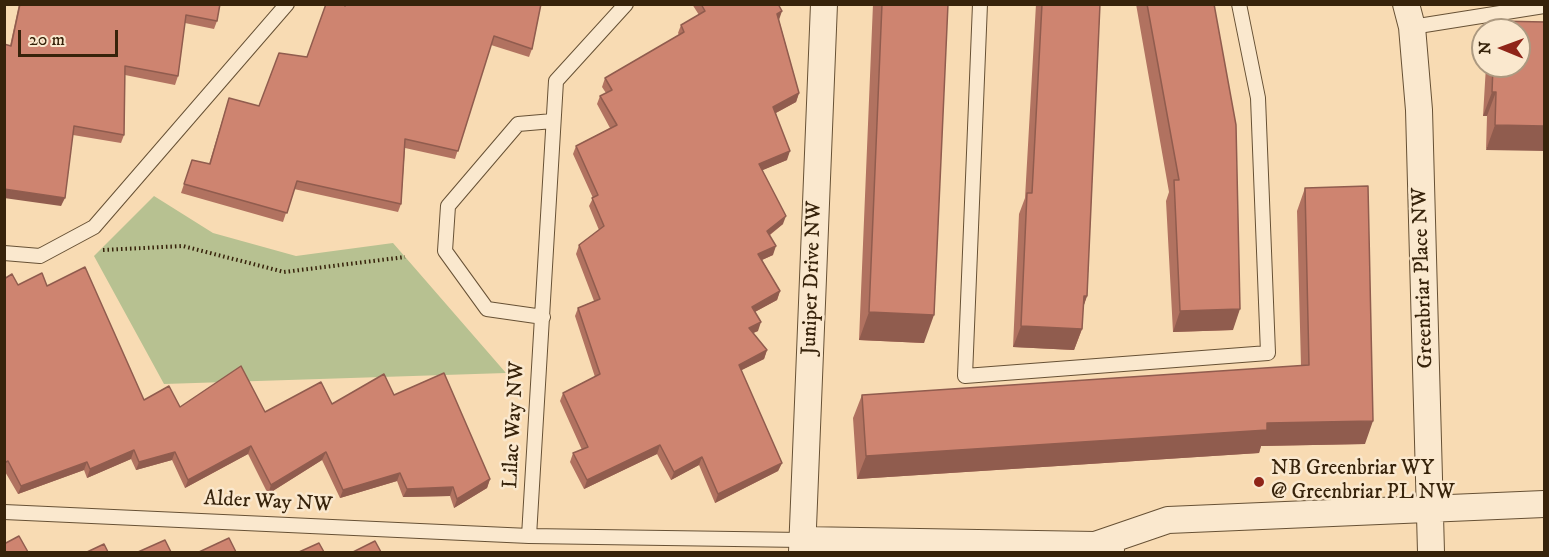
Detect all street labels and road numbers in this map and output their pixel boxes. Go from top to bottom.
street label: Greenbriar Place NW [1408,187,1440,369]
street label: Juniper Drive NW [798,201,828,355]
street label: Lilac Way NW [499,361,531,489]
street label: Alder Way NW [203,487,333,519]

